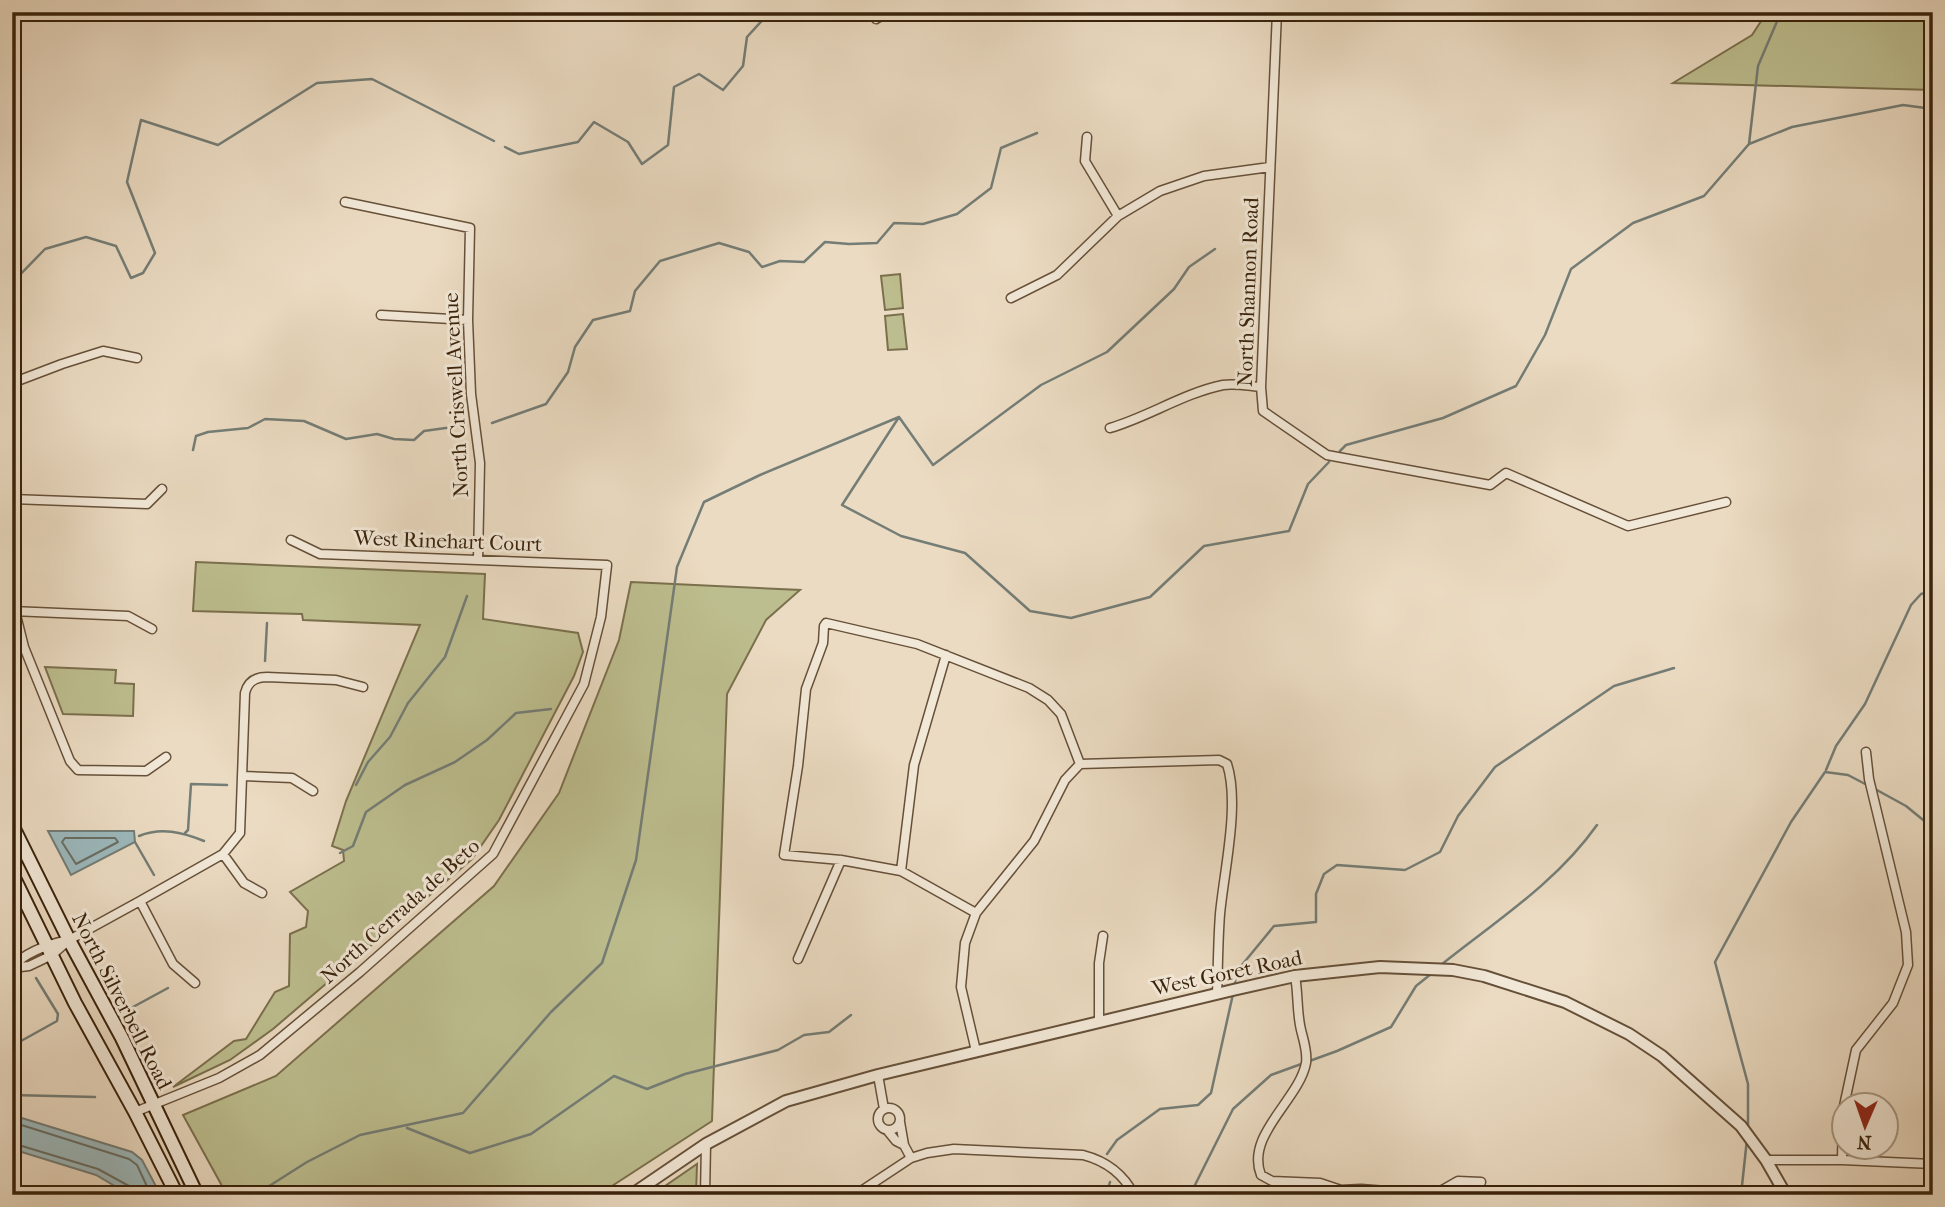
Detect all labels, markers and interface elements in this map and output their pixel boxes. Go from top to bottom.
street label: North Shannon Road [1233,196,1263,387]
street label: North Criswell Avenue [439,292,473,498]
street label: West Rinehart Court [352,526,543,556]
street label: North Cerrada de Beto [316,833,484,989]
street label: North Silverbell Road [67,909,177,1094]
street label: West Goret Road [1149,945,1305,1001]
north arrow [1829,1092,1899,1162]
text: N [1856,1131,1872,1153]

